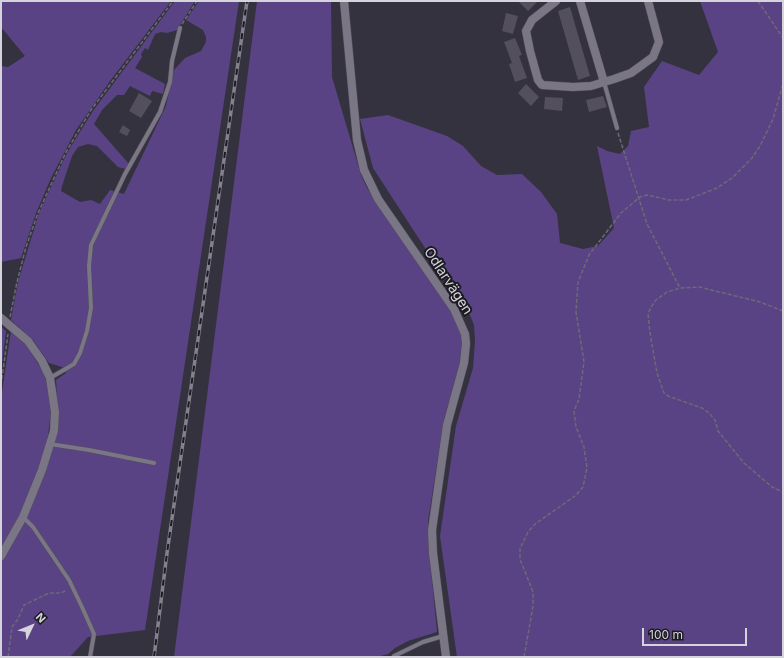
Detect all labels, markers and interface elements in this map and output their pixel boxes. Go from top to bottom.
street label: Odlarvägen [420,244,476,318]
north arrow [12,606,52,646]
text: N [33,610,49,626]
scale bar [644,620,749,646]
text: 100 m [649,627,683,642]

